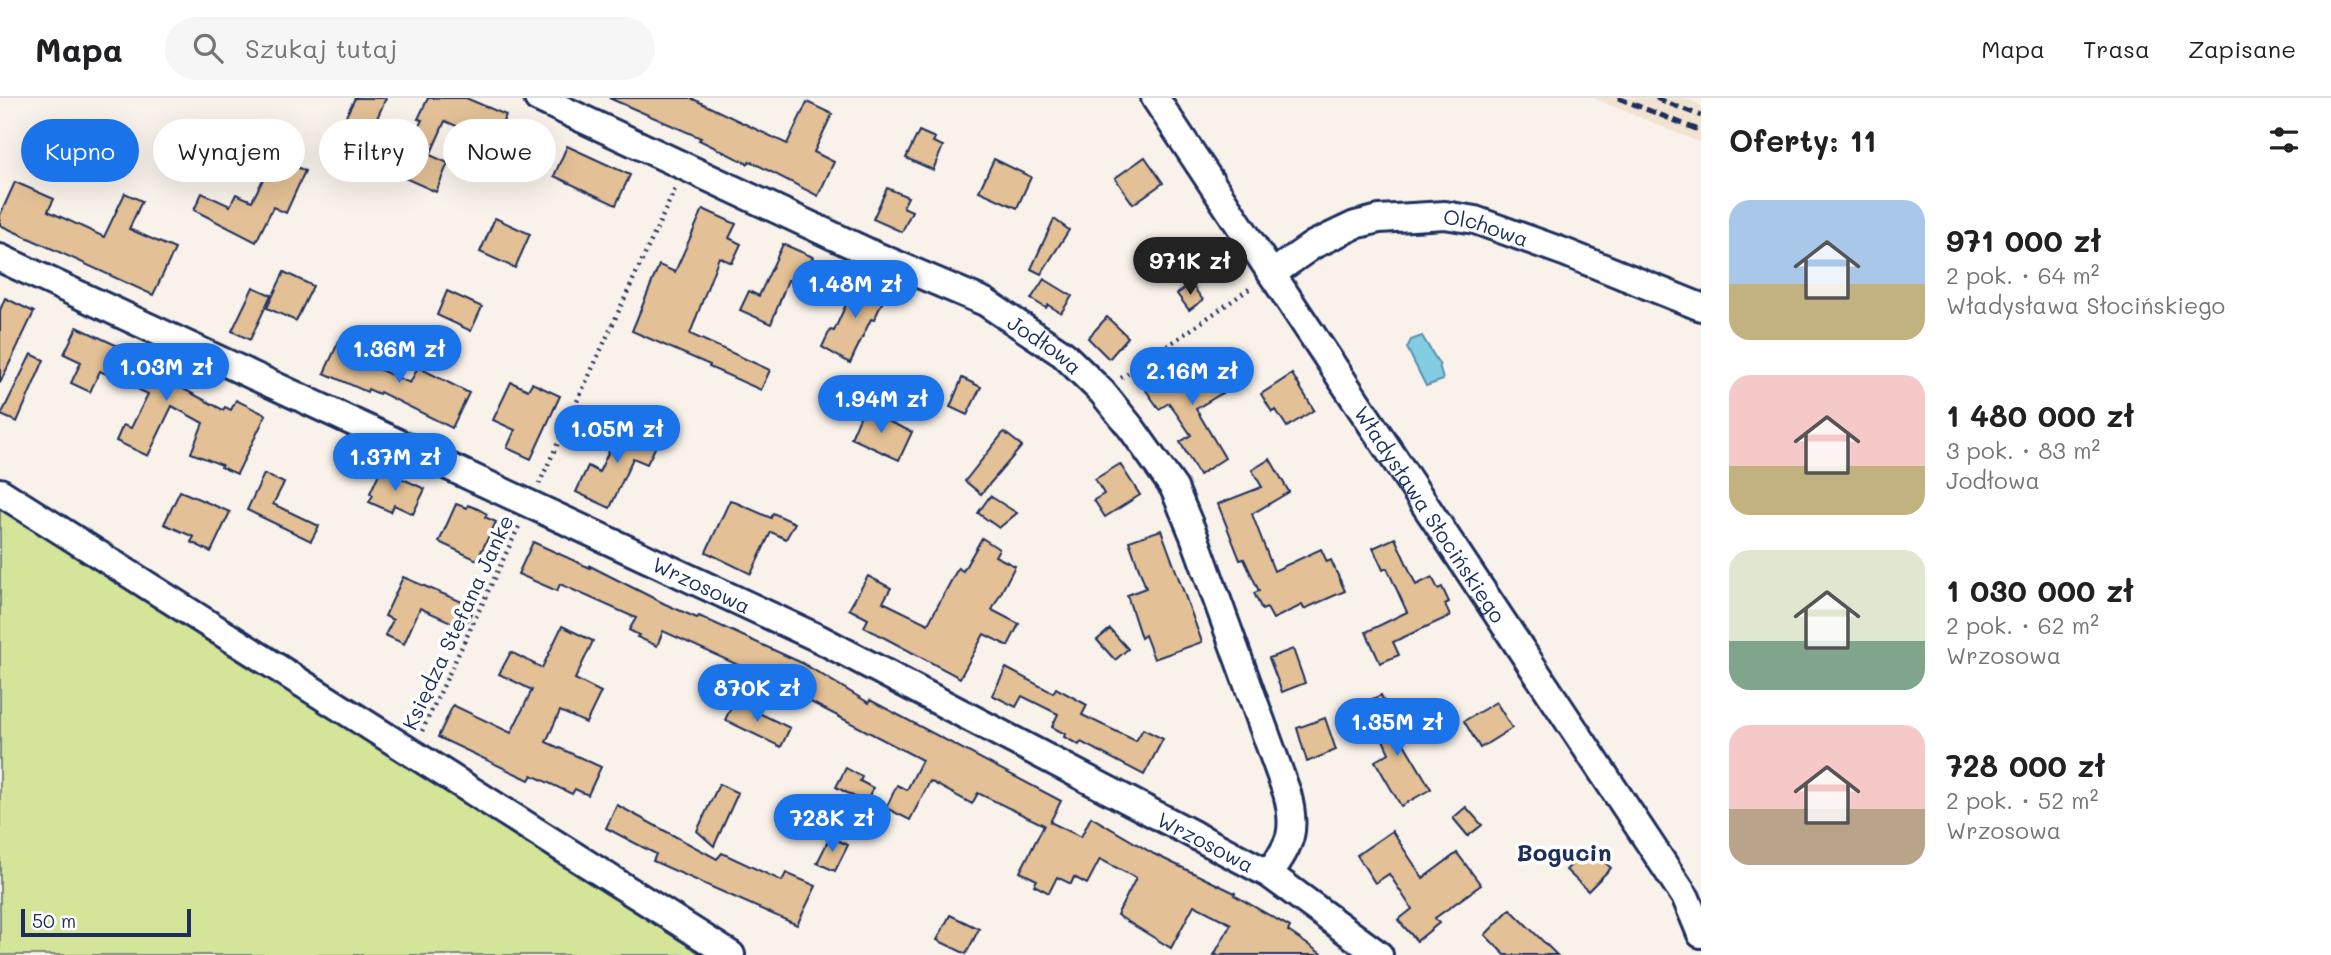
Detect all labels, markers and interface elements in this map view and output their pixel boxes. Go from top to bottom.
search box [165,17,655,80]
text: Mapa [35,27,123,70]
icon: search [189,29,227,67]
text: Szukaj tutaj [245,31,397,65]
text: Mapa [1981,33,2045,64]
text: Trasa [2083,33,2150,64]
text: Zapisane [2188,33,2296,64]
chip: Kupno [21,119,139,182]
chip: Wynajem [153,119,305,182]
chip: Filtry [319,119,429,182]
chip: Nowe [443,119,556,182]
text: Oferty: 11 [1729,120,1876,160]
icon: filters [2265,121,2303,159]
street label: Olchowa [1442,201,1533,252]
text: 971 000 zł [1946,220,2101,260]
icon: home [1785,228,1869,312]
pin: 971K zł [1125,238,1255,297]
text: 971K zł [1149,245,1231,275]
pin: 1.48M zł [783,260,927,320]
text: 2 pok. · 64 m² [1946,260,2100,290]
text: 1.48M zł [808,268,902,298]
text: Władysława Słocińskiego [1946,290,2225,320]
street label: Jodłowa [1003,308,1089,380]
pin: 1.36M zł [327,326,471,385]
text: 1.36M zł [352,333,446,363]
pin: 1.03M zł [94,344,238,403]
pin: 2.16M zł [1120,348,1264,407]
text: 1.03M zł [119,351,213,381]
text: 2.16M zł [1146,355,1238,385]
pin: 1.94M zł [809,376,953,435]
text: 1.94M zł [834,383,928,413]
text: 1 480 000 zł [1946,395,2134,435]
street label: Władysława Słocińskiego [1349,400,1513,627]
icon: home [1785,403,1869,487]
pin: 1.05M zł [545,406,689,465]
text: 1.05M zł [570,413,664,443]
pin: 1.37M zł [323,434,467,493]
text: 3 pok. · 83 m² [1946,435,2100,465]
text: 1.37M zł [349,441,441,471]
text: Jodłowa [1946,465,2040,495]
street label: Księdza Stefana Janke [395,510,519,734]
street label: Wrzosowa [649,550,755,618]
text: 1 030 000 zł [1946,570,2134,610]
icon: home [1785,578,1869,662]
text: 2 pok. · 62 m² [1946,610,2099,640]
text: Wrzosowa [1946,640,2061,670]
pin: 870K zł [692,664,822,724]
text: 870K zł [714,672,800,702]
pin: 1.35M zł [1325,698,1469,758]
text: 1.35M zł [1351,706,1443,736]
text: 728 000 zł [1946,745,2105,785]
icon: home [1785,753,1869,837]
text: 2 pok. · 52 m² [1946,785,2098,815]
pin: 728K zł [767,794,897,854]
text: 728K zł [790,802,874,832]
street label: Wrzosowa [1153,805,1259,877]
text: Wrzosowa [1946,815,2061,845]
district label: Bogucin [1516,836,1612,867]
scale bar [21,906,191,938]
text: 50 m [32,908,76,933]

